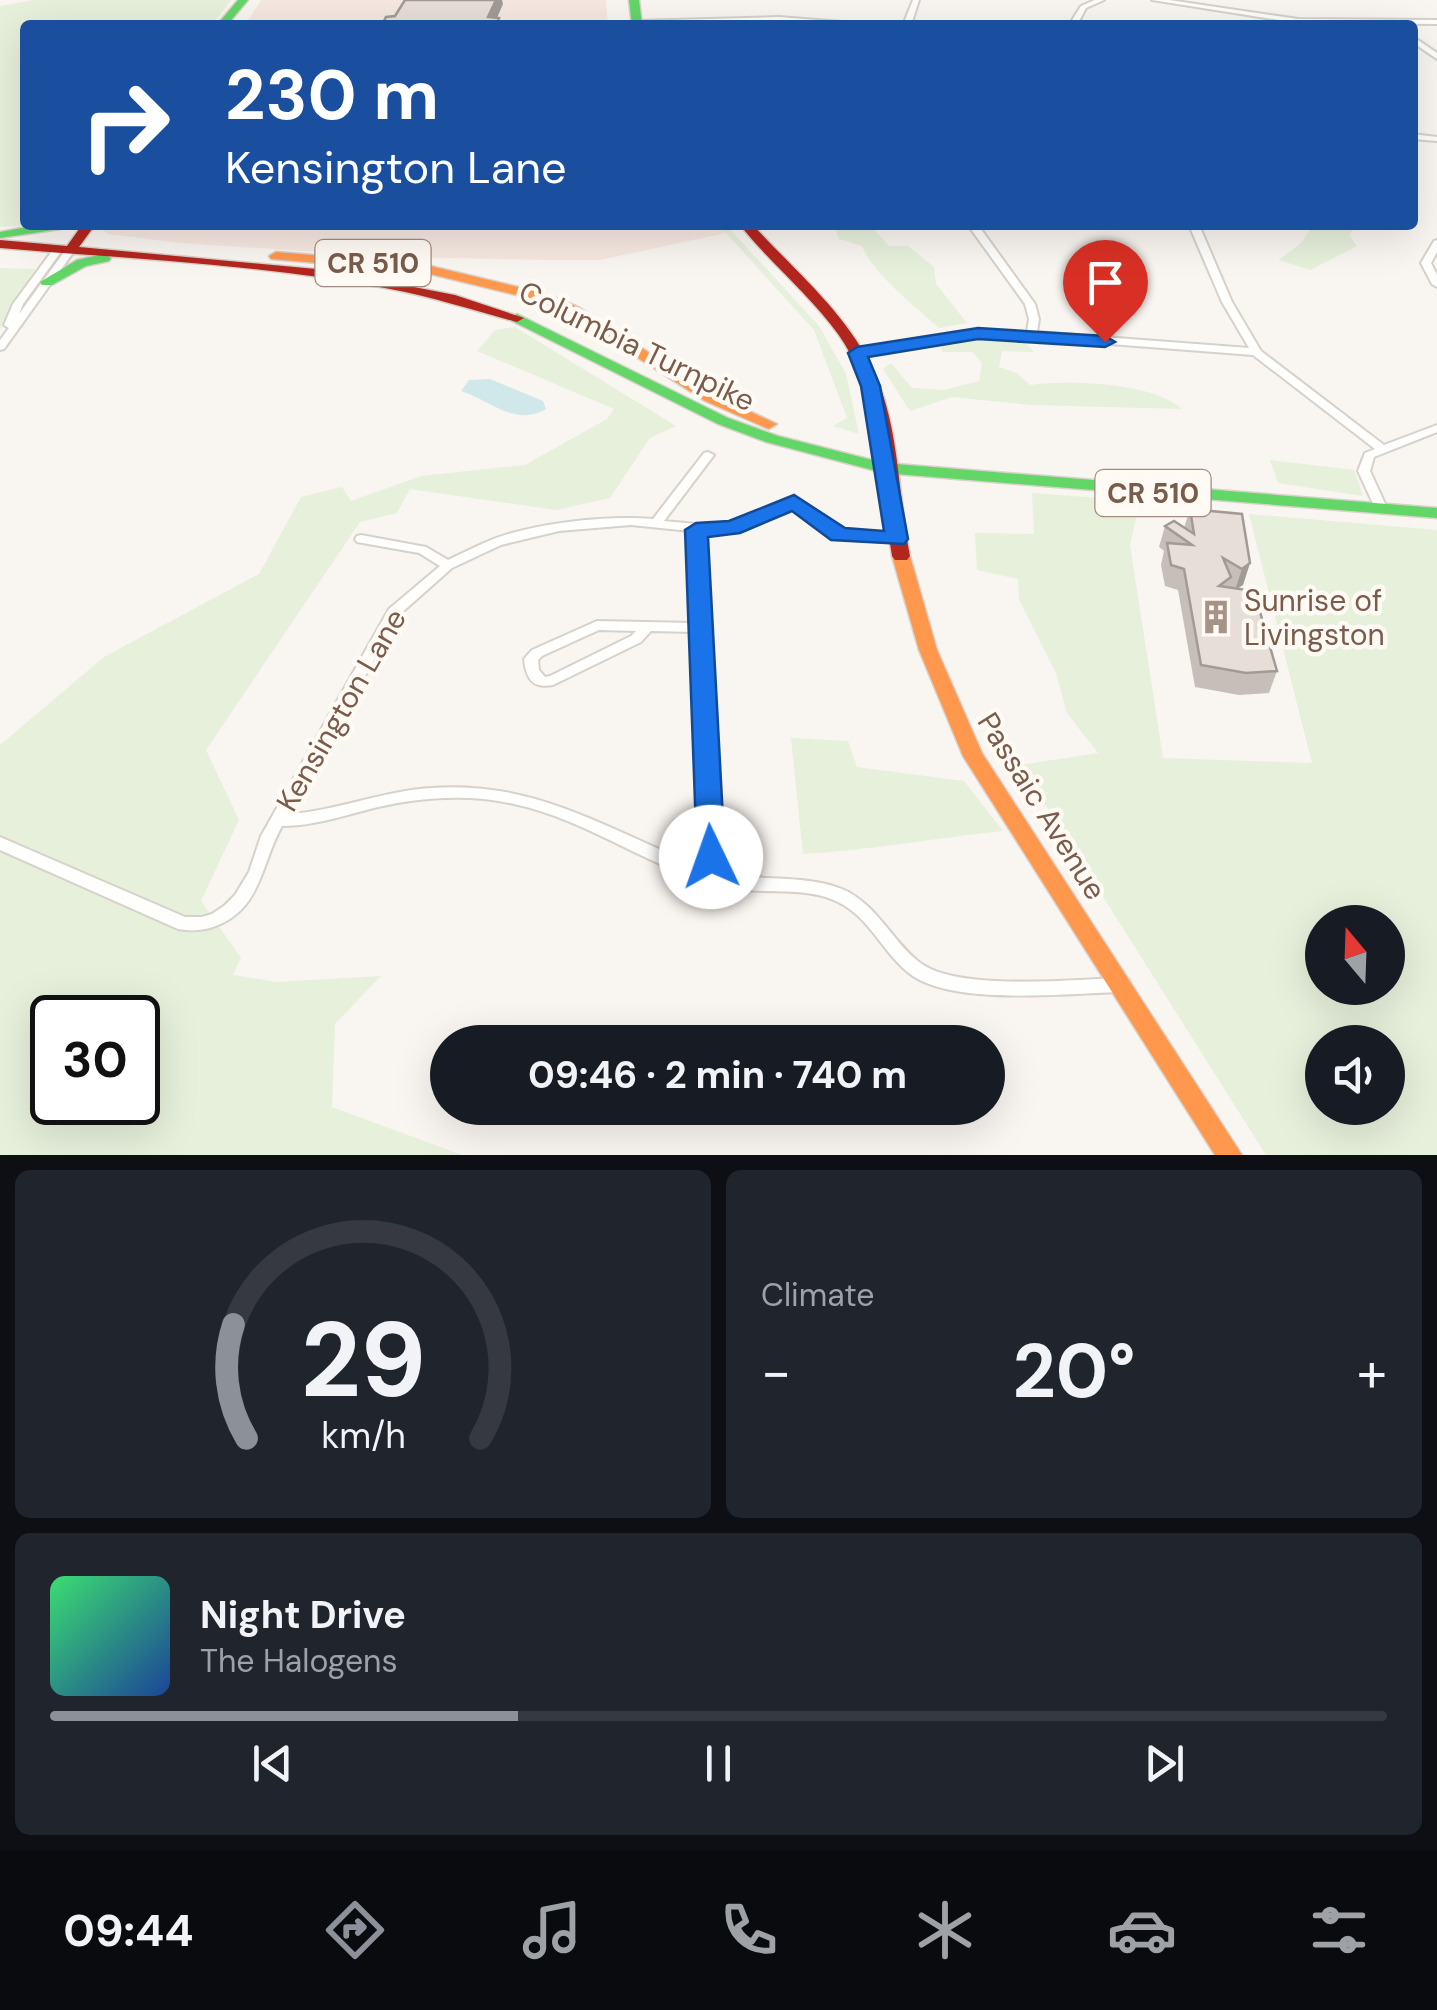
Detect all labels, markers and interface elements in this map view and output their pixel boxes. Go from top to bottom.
text: 230 m [225,50,439,141]
icon: right [60,60,190,190]
text: Kensington Lane [225,138,567,197]
road number: CR 510 [316,240,430,286]
pin [1063,240,1148,343]
icon: arrive [1078,255,1133,310]
street label: Columbia Turnpike [512,272,762,420]
road number: CR 510 [1096,470,1210,516]
place label: Sunrise of Livingston [1244,581,1385,654]
building icon: Sunrise of Livingston [1197,598,1235,636]
street label: Kensington Lane [267,602,415,818]
street label: Passaic Avenue [969,705,1115,907]
position arrow [659,805,763,909]
north arrow [1305,905,1405,1005]
map controls [1305,905,1405,1125]
speed limit sign: 30 [30,995,160,1125]
button: sound [1305,1025,1405,1125]
text: 09:46 · 2 min · 740 m [528,1050,907,1100]
text: Climate [761,1274,875,1316]
text: 29 [300,1293,426,1428]
text: 20° [1013,1323,1136,1420]
text: − [761,1336,791,1408]
text: + [1357,1336,1387,1408]
text: km/h [321,1413,405,1459]
text: Night Drive [200,1590,406,1640]
text: The Halogens [200,1640,398,1682]
icon: previous [245,1736,300,1791]
icon: pause [691,1736,746,1791]
icon: next [1137,1736,1192,1791]
icon: directions [320,1895,390,1965]
icon: music [517,1895,587,1965]
icon: phone [714,1895,784,1965]
icon: climate [910,1895,980,1965]
icon: car [1107,1895,1177,1965]
icon: filters [1304,1895,1374,1965]
text: 09:44 [63,1901,194,1960]

